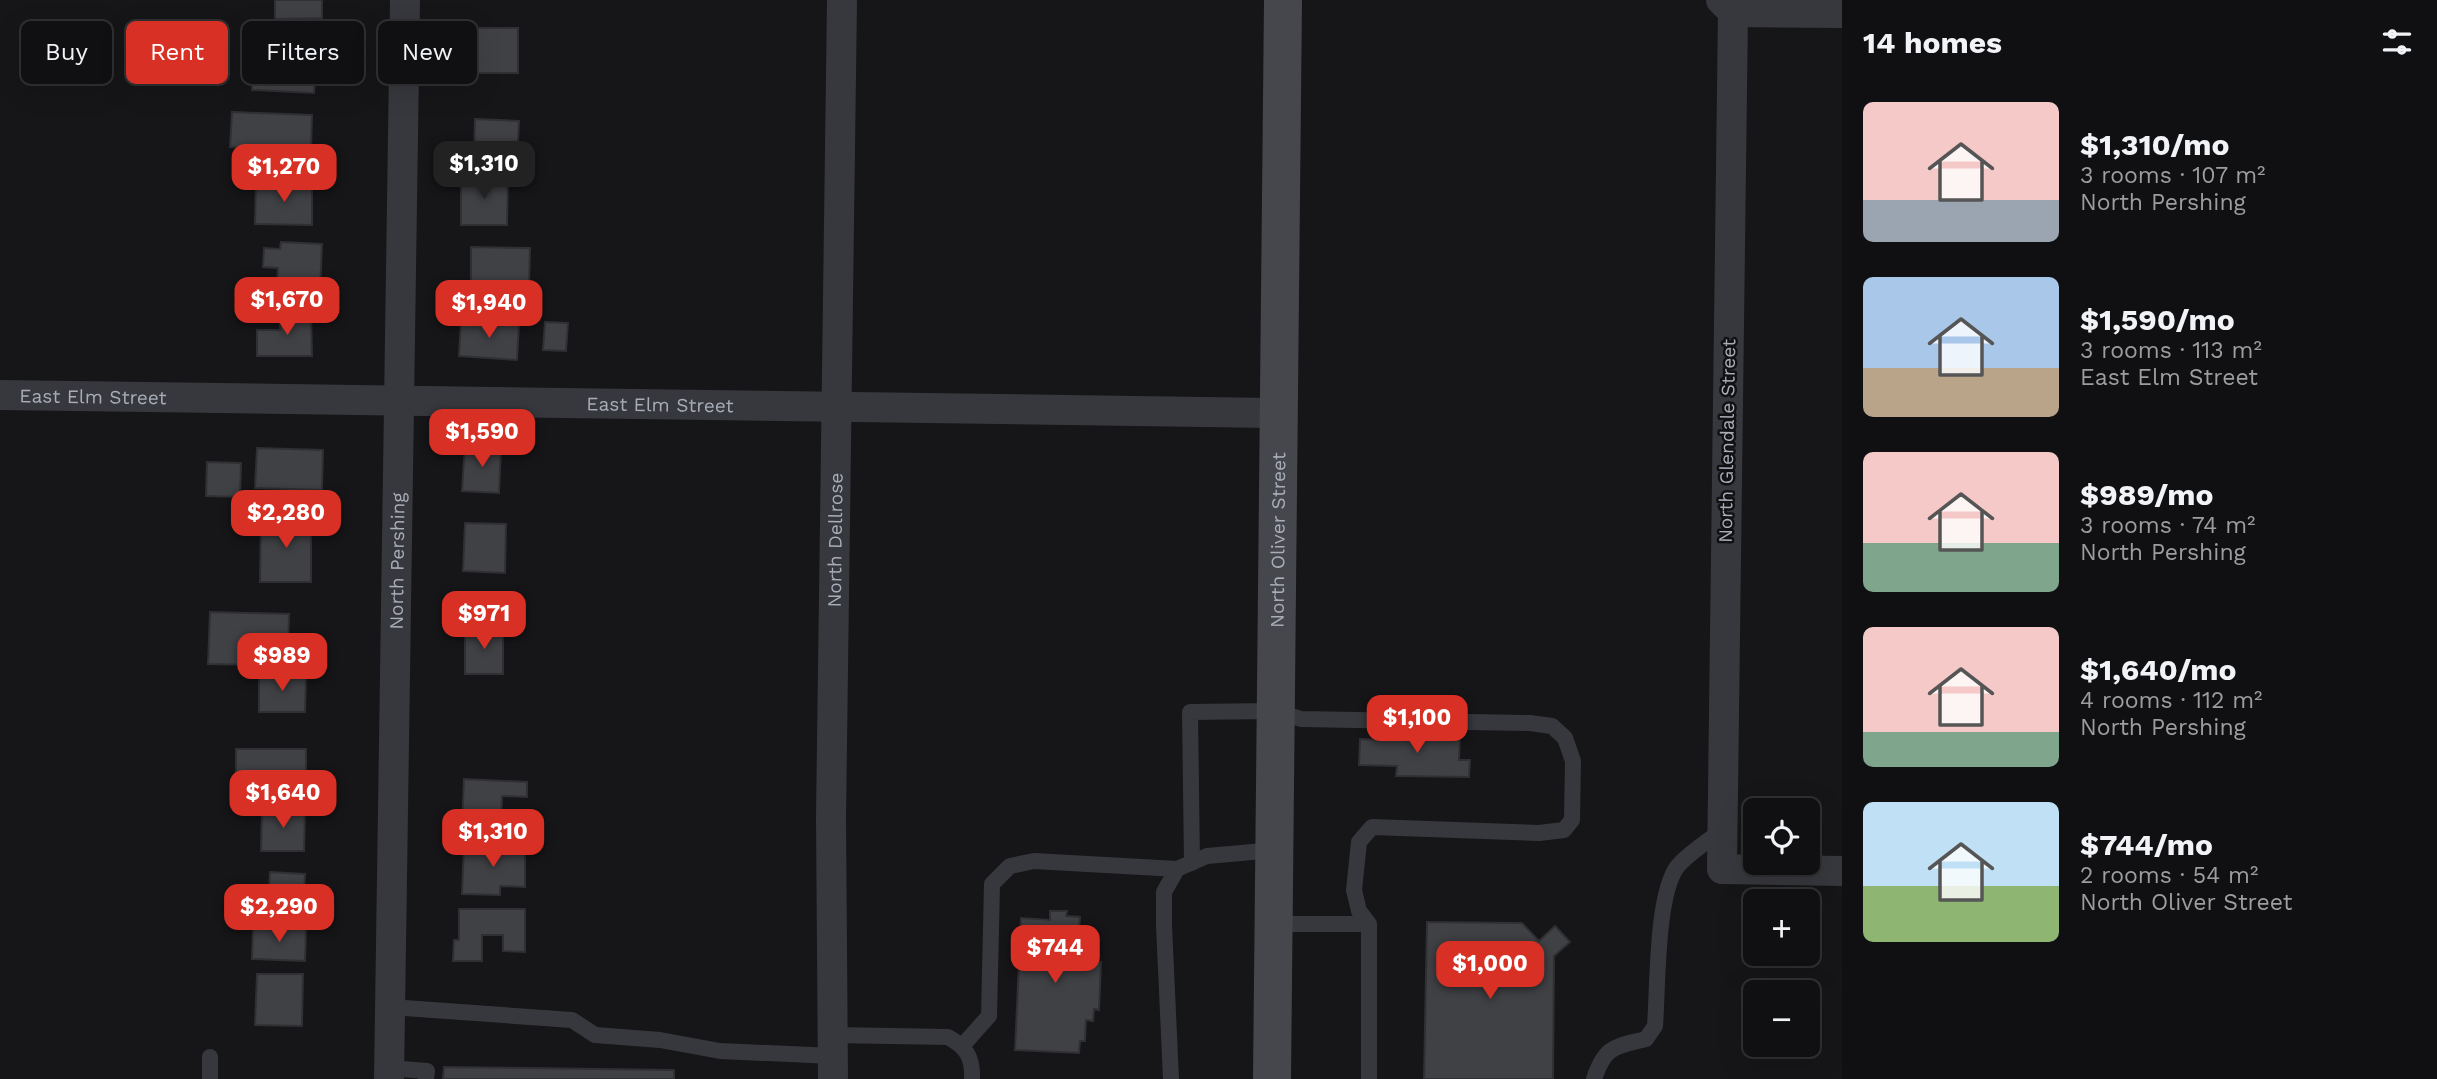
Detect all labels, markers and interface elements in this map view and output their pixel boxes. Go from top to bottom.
chip: Buy [21,21,112,84]
chip: Rent [126,21,228,84]
chip: Filters [242,21,364,84]
chip: New [378,21,477,84]
icon: filters [2378,23,2416,61]
text: 14 homes [1863,25,2002,60]
text: $1,310/mo [2080,127,2229,162]
icon: home [1919,130,2003,214]
pin: $1,310 [427,142,541,201]
pin: $1,270 [227,144,341,204]
text: $1,310 [449,150,519,177]
text: $1,270 [248,153,320,180]
text: 3 rooms · 107 m² [2080,162,2266,189]
text: North Pershing [2080,189,2246,216]
pin: $1,670 [230,278,344,337]
pin: $1,940 [432,280,546,340]
text: $1,670 [250,286,324,313]
text: $1,940 [451,289,527,316]
text: $1,590/mo [2080,302,2235,337]
icon: home [1919,305,2003,389]
text: 3 rooms · 113 m² [2080,337,2262,364]
street label: North Glendale Street [1714,339,1740,543]
text: East Elm Street [2080,364,2258,391]
street label: East Elm Street [19,384,167,409]
street label: East Elm Street [586,392,734,417]
pin: $1,590 [425,410,539,469]
text: $1,590 [445,418,519,445]
street label: North Oliver Street [1265,452,1290,628]
street label: North Dellrose [822,472,847,608]
text: $989/mo [2080,477,2214,512]
icon: home [1919,480,2003,564]
pin: $2,280 [229,490,343,550]
street label: North Pershing [384,491,409,630]
text: $2,280 [247,499,325,526]
text: 3 rooms · 74 m² [2080,512,2255,539]
text: North Pershing [2080,539,2246,566]
pin: $971 [443,592,525,651]
text: $971 [458,600,510,627]
pin: $989 [241,634,323,693]
text: $989 [253,642,311,669]
text: $1,640/mo [2080,652,2236,687]
icon: home [1919,655,2003,739]
text: 4 rooms · 112 m² [2080,687,2262,714]
pin: $1,100 [1360,696,1474,755]
text: $1,100 [1383,704,1451,731]
text: North Pershing [2080,714,2246,741]
pin: $1,640 [226,770,340,830]
text: $1,640 [245,779,321,806]
map controls [1743,798,1820,1057]
button: locate [1743,798,1820,875]
pin: $1,310 [436,810,550,869]
text: $1,310 [458,818,528,845]
text: $744/mo [2080,827,2213,862]
icon: home [1919,830,2003,914]
text: 2 rooms · 54 m² [2080,862,2258,889]
pin: $2,290 [222,884,336,944]
button: + [1743,889,1820,966]
text: North Oliver Street [2080,889,2292,916]
text: $2,290 [240,893,318,920]
pin: $744 [1014,926,1096,985]
text: $744 [1027,934,1083,961]
pin: $1,000 [1433,942,1547,1001]
text: $1,000 [1452,950,1528,977]
button: − [1743,980,1820,1057]

